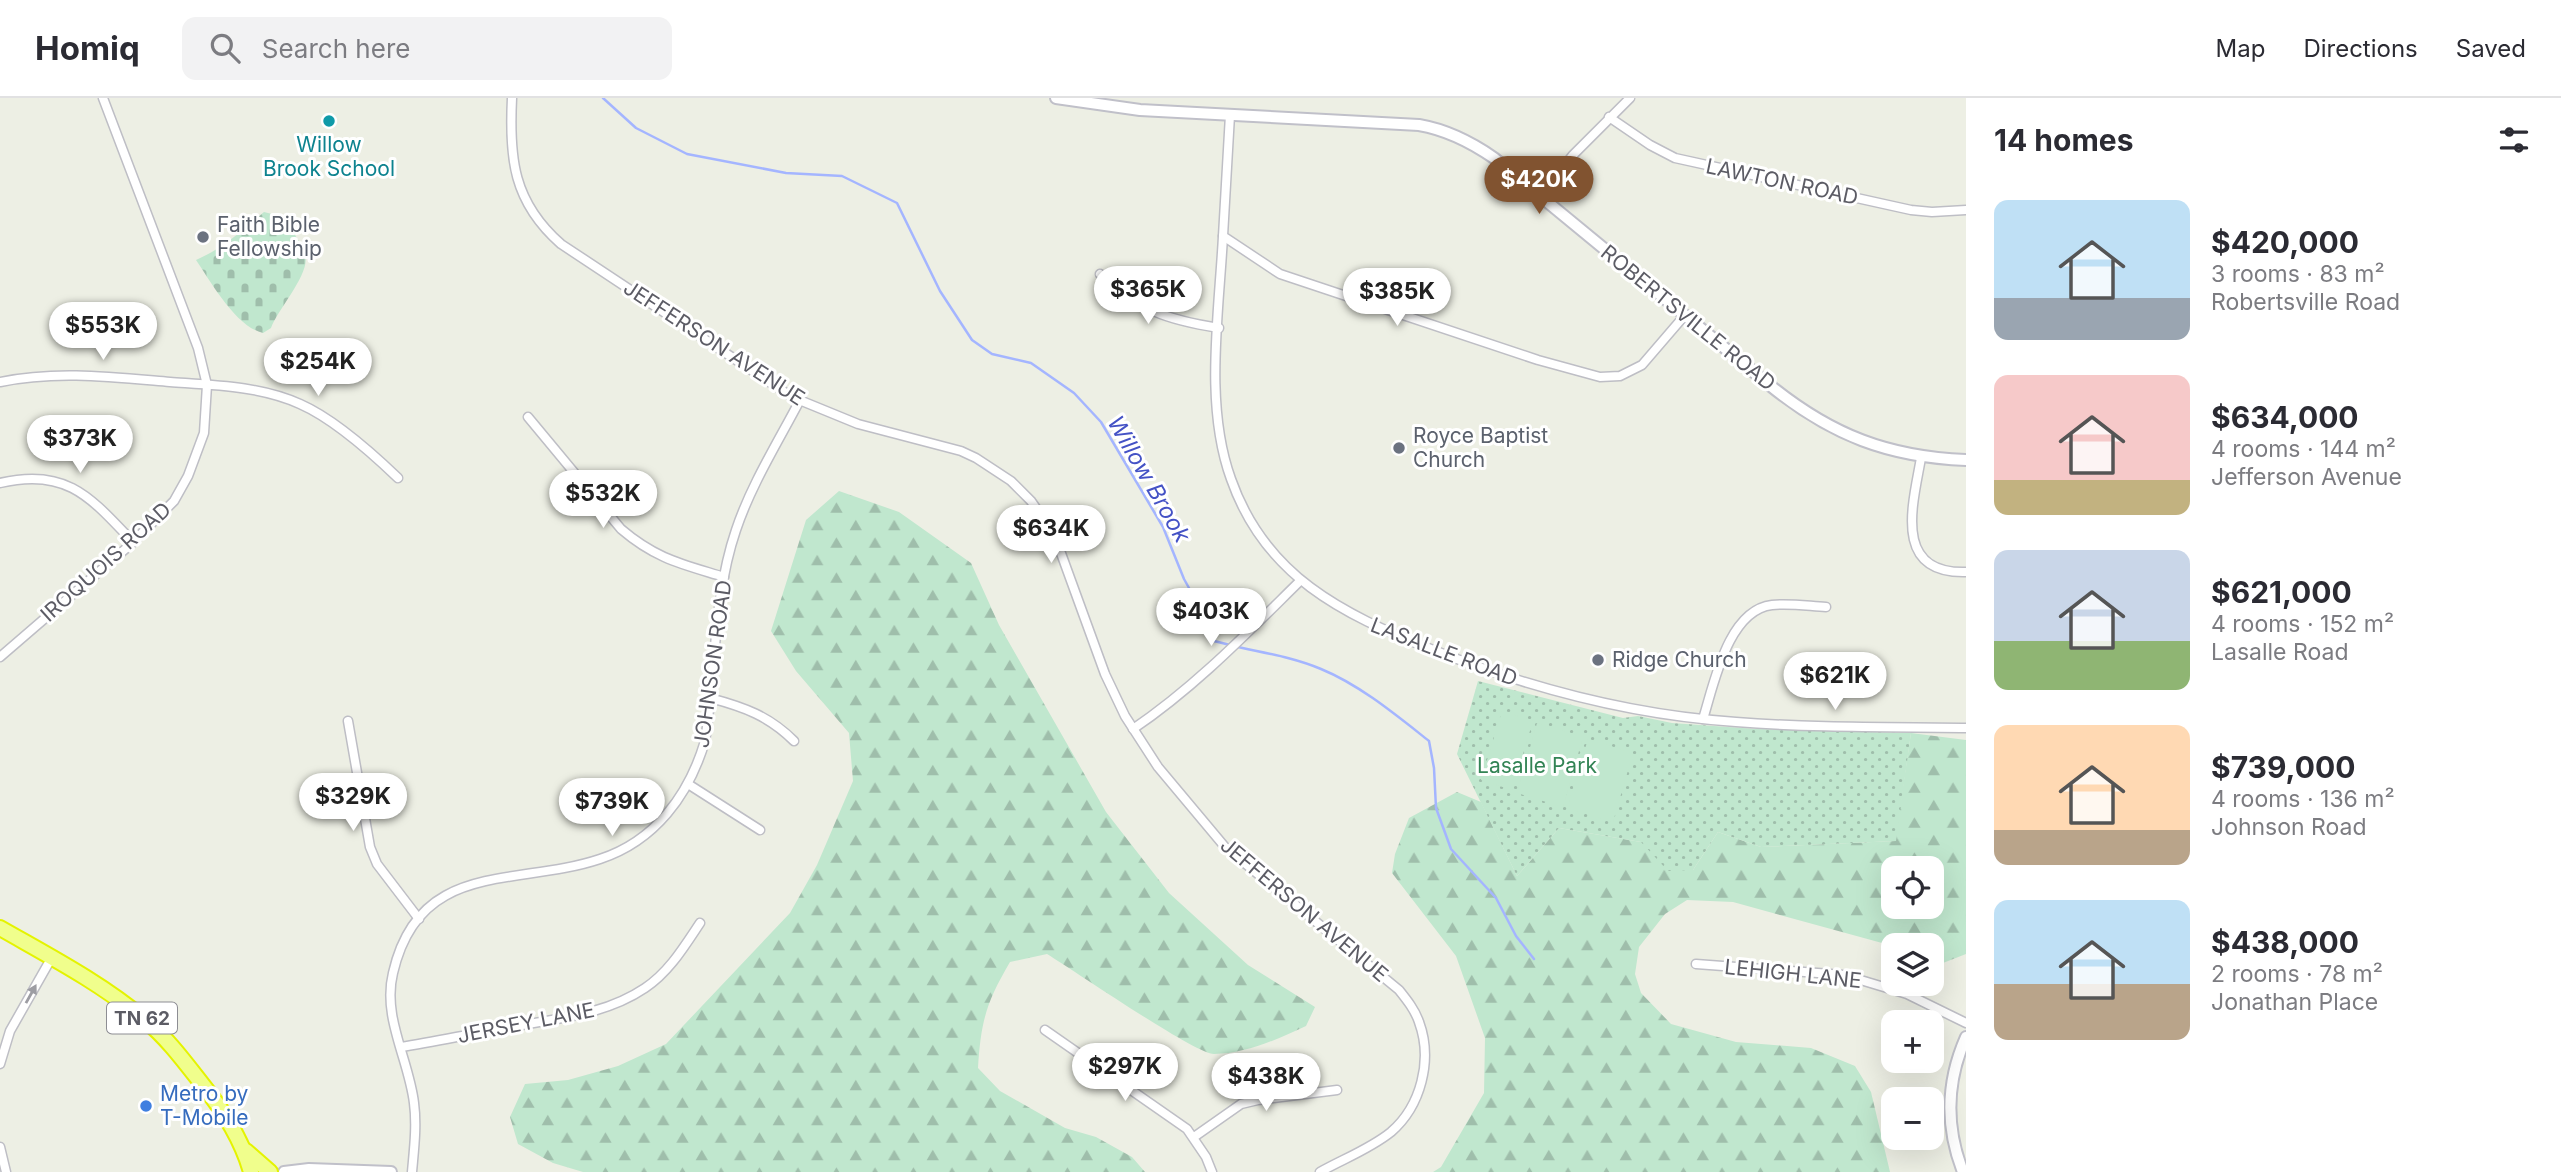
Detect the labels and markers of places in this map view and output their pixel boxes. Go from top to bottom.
marker: Willow Brook School [321,113,337,129]
place label: Willow Brook School [263,132,395,181]
pin: $420K [1490,156,1588,216]
place label: Faith Bible Fellowship [217,212,322,261]
marker: Faith Bible Fellowship [195,229,211,245]
pin: $365K [1099,266,1197,326]
pin: $385K [1348,268,1446,328]
pin: $553K [54,302,152,362]
pin: $254K [269,338,367,398]
pin: $373K [31,416,129,475]
place label: Royce Baptist Church [1413,423,1548,472]
marker: Royce Baptist Church [1391,440,1407,456]
pin: $532K [554,470,652,530]
pin: $634K [1002,505,1100,565]
pin: $403K [1162,588,1260,648]
place label: Ridge Church [1612,647,1747,672]
marker: Ridge Church [1590,652,1606,668]
pin: $621K [1786,652,1884,712]
pin: $329K [304,774,402,833]
pin: $739K [563,778,661,838]
pin: $297K [1076,1044,1174,1103]
pin: $438K [1217,1054,1315,1113]
place label: Metro by T-Mobile [160,1081,249,1130]
marker: Metro by T-Mobile [138,1098,154,1114]

